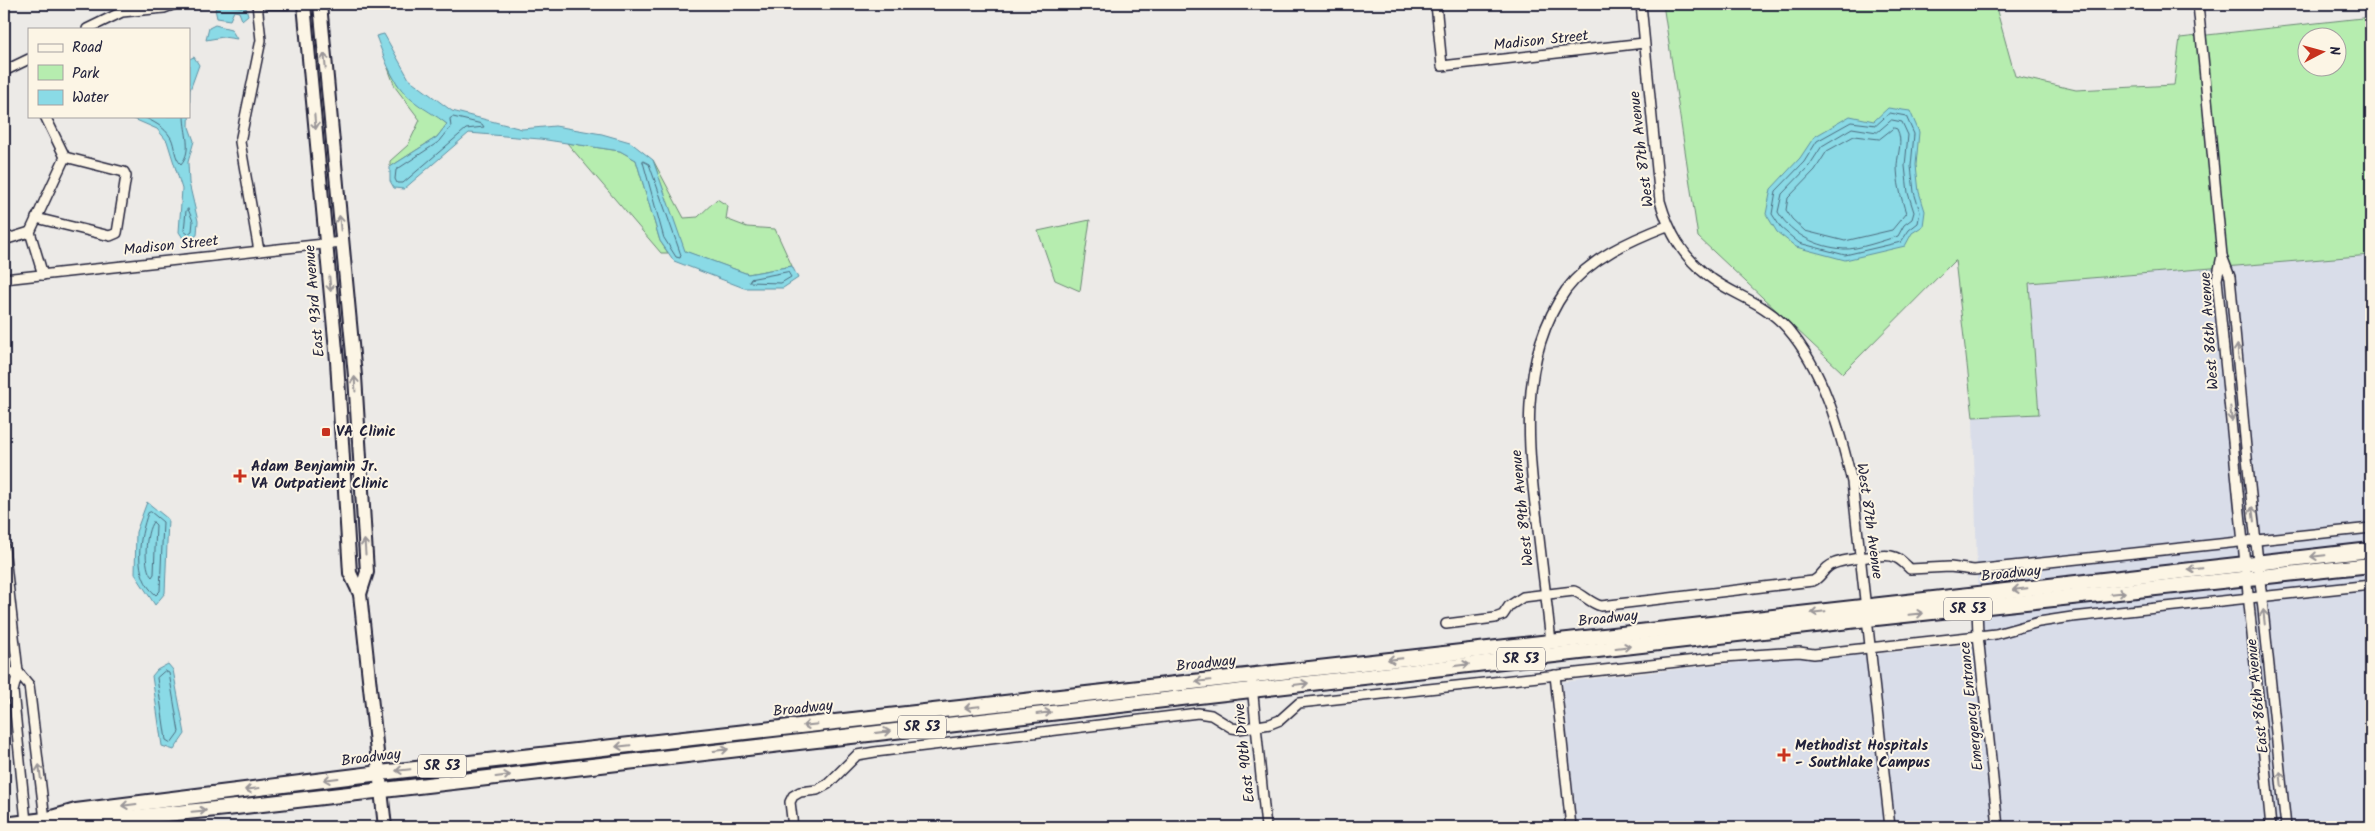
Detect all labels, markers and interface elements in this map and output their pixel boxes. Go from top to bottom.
street label: Madison Street [1492,24,1590,58]
legend [28,28,190,118]
north arrow [2298,28,2348,78]
text: Road [72,36,103,60]
text: N [2323,45,2345,56]
one-way arrow [320,53,330,69]
text: Park [72,62,100,86]
text: Water [72,86,109,110]
street label: West 87th Avenue [1623,89,1661,208]
one-way arrow [310,114,320,130]
one-way arrow [335,215,345,231]
street label: Madison Street [122,229,220,263]
street label: East 93rd Avenue [298,244,332,358]
street label: West 86th Avenue [2194,271,2226,391]
one-way arrow [325,276,334,292]
one-way arrow [2233,345,2242,361]
one-way arrow [351,377,360,393]
one-way arrow [2226,406,2235,422]
place label: VA Clinic [336,420,396,444]
marker: VA Clinic [320,426,332,438]
street label: West 89th Avenue [1505,448,1541,567]
place label: Adam Benjamin Jr. VA Outpatient Clinic [251,455,389,496]
street label: West 87th Avenue [1849,462,1889,581]
marker: Adam Benjamin Jr. VA Outpatient Clinic [233,469,247,483]
one-way arrow [2248,506,2258,522]
one-way arrow [361,539,370,555]
one-way arrow [2311,551,2327,561]
street label: Broadway [1980,559,2043,589]
one-way arrow [2188,565,2204,574]
one-way arrow [2012,584,2028,594]
one-way arrow [2110,588,2126,598]
road number: SR 53 [1944,598,1992,620]
street label: Broadway [1577,604,1640,634]
one-way arrow [1810,607,1826,617]
one-way arrow [1907,609,1923,619]
one-way arrow [2259,609,2269,625]
street label: East 86th Avenue [2240,637,2276,755]
street label: Emergency Entrance [1953,640,1991,772]
one-way arrow [1615,642,1631,652]
road number: SR 53 [1497,648,1545,671]
street label: Broadway [1175,649,1238,679]
one-way arrow [1388,654,1404,664]
one-way arrow [1454,660,1470,670]
one-way arrow [1195,676,1211,686]
one-way arrow [1292,679,1308,689]
street label: Broadway [772,694,835,724]
one-way arrow [964,702,980,711]
street label: East 90th Drive [1228,702,1262,804]
one-way arrow [1036,708,1052,718]
road number: SR 53 [898,716,946,739]
one-way arrow [803,720,819,730]
one-way arrow [874,727,890,737]
place label: Methodist Hospitals - Southlake Campus [1795,734,1930,775]
one-way arrow [615,741,631,751]
street label: Broadway [340,742,403,774]
one-way arrow [713,745,729,755]
marker: Methodist Hospitals - Southlake Campus [1777,748,1791,762]
road number: SR 53 [418,754,466,778]
one-way arrow [35,764,45,780]
one-way arrow [395,765,411,775]
one-way arrow [495,771,511,781]
one-way arrow [2276,771,2286,787]
one-way arrow [324,774,340,784]
one-way arrow [244,784,260,794]
one-way arrow [121,800,137,810]
one-way arrow [190,806,206,816]

